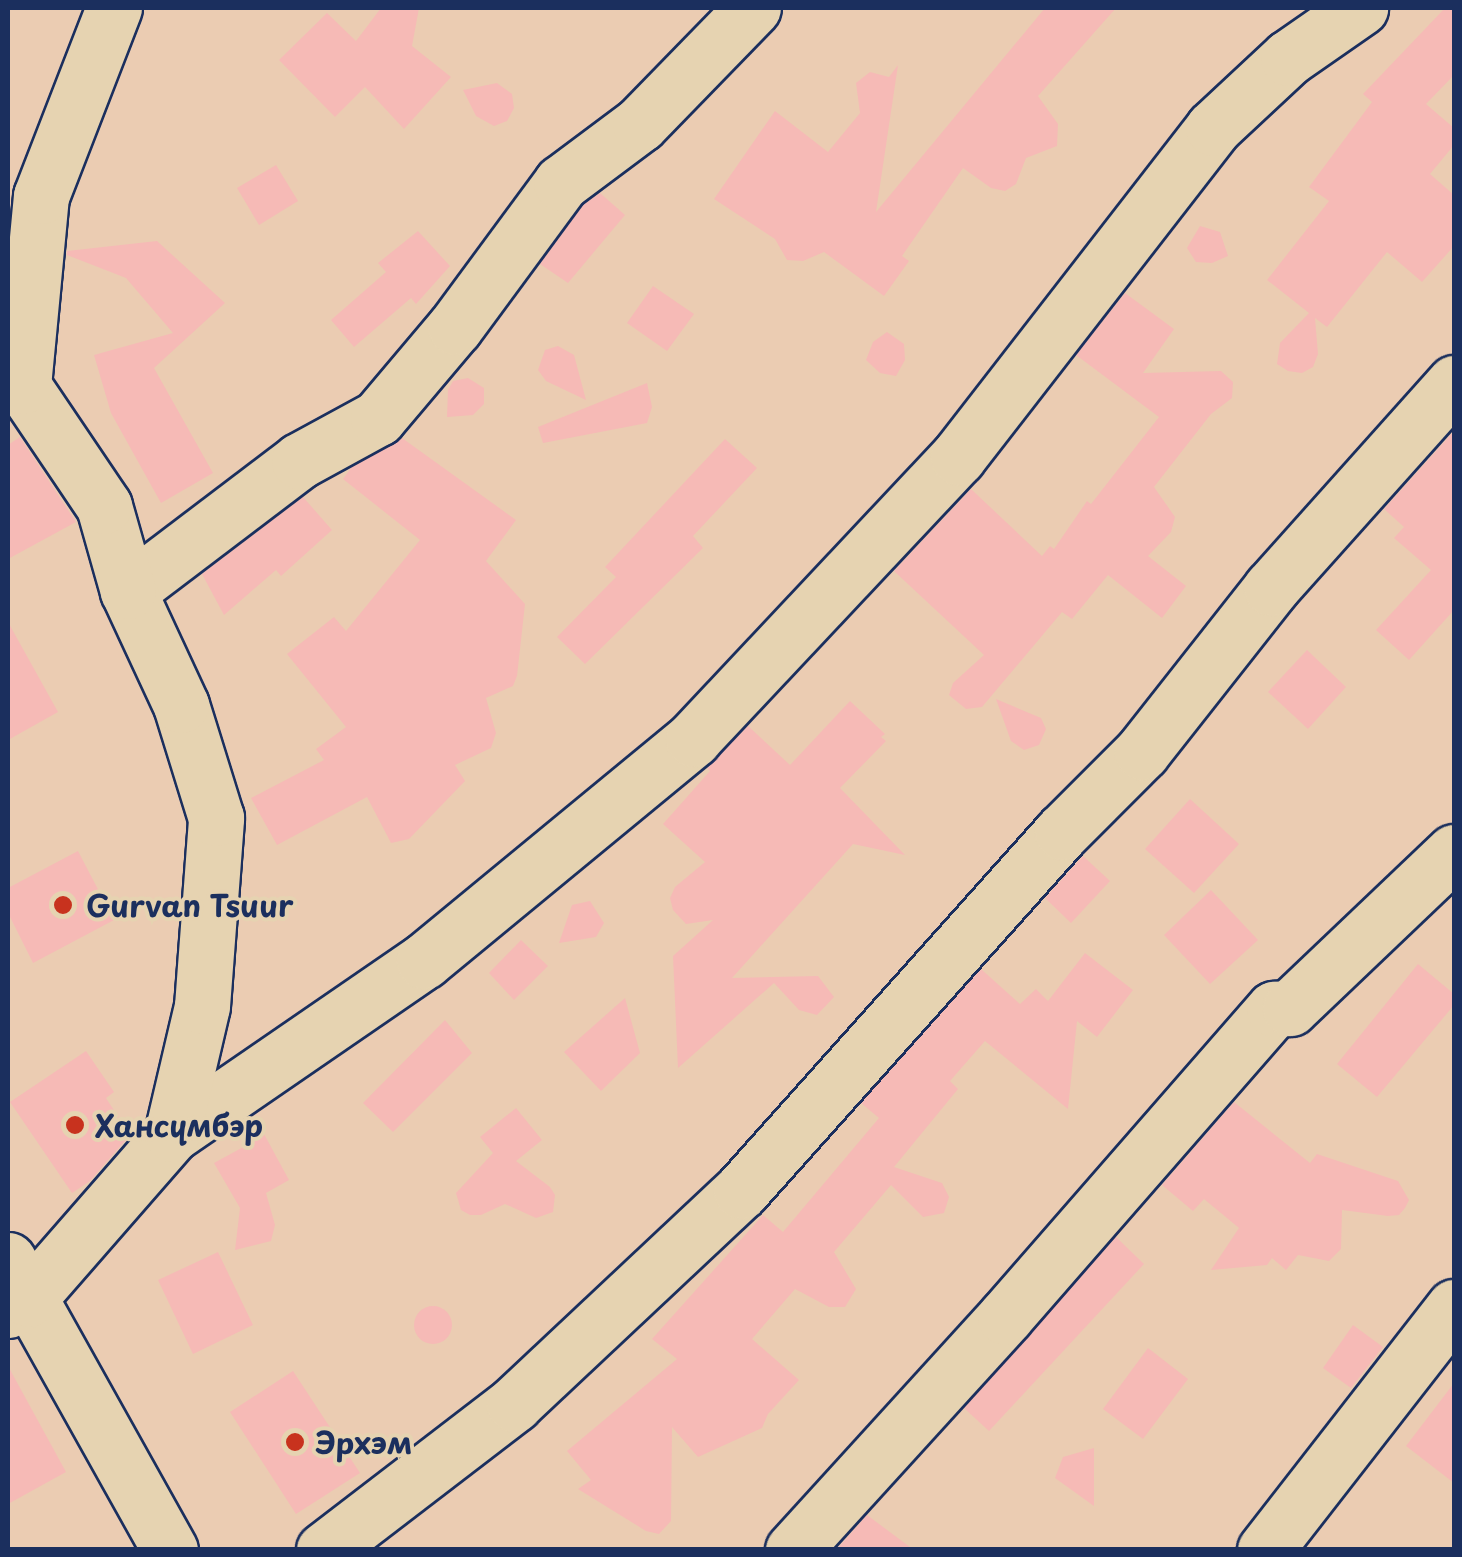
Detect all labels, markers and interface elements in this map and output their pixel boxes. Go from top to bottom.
place label: Gurvan Tsuur [86,887,293,923]
marker: Gurvan Tsuur [50,892,76,918]
place label: Хансүмбэр [95,1107,263,1143]
marker: Хансүмбэр [64,1114,86,1136]
place label: Эрхэм [315,1424,412,1460]
marker: Эрхэм [284,1431,306,1453]

